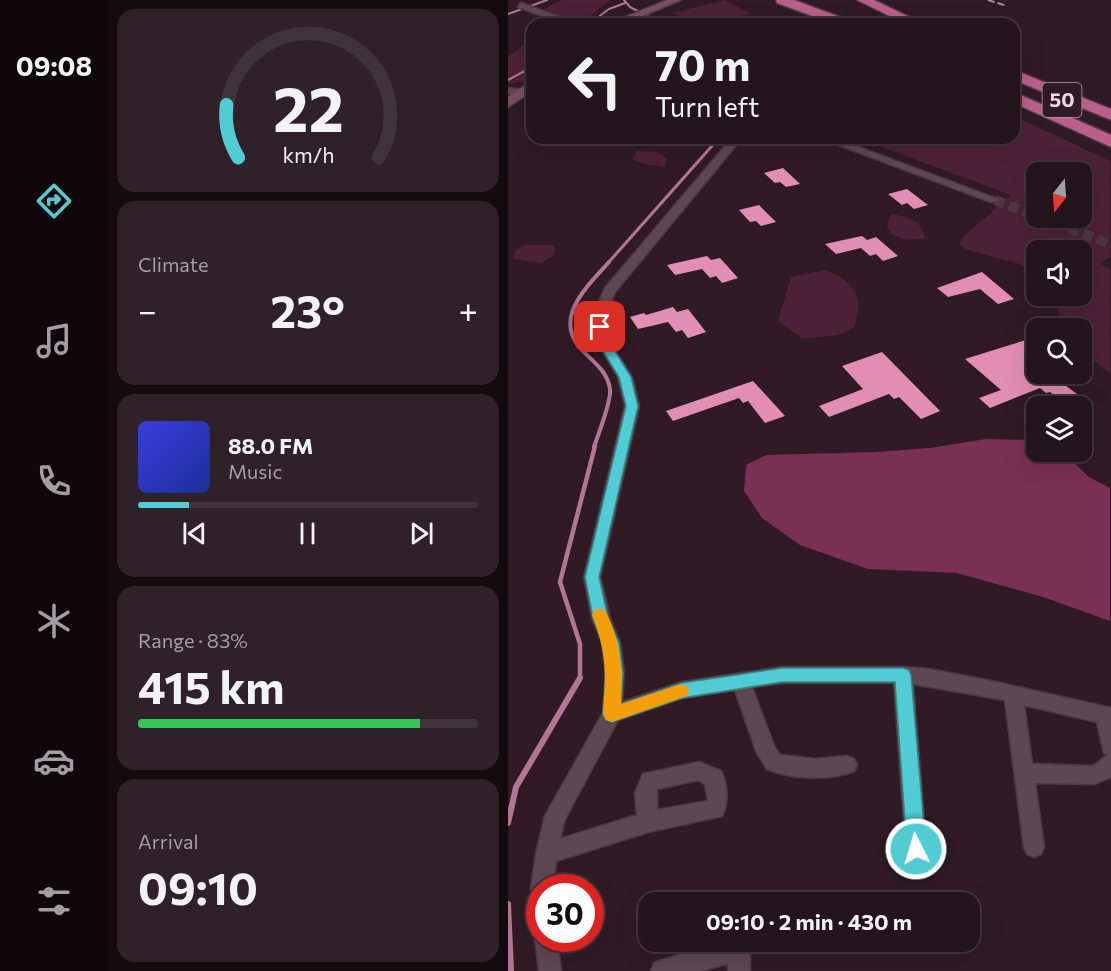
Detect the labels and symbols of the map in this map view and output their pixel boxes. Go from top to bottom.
road number: 50 [1042,83,1082,117]
north arrow [1026,162,1092,228]
pin [574,301,625,352]
position arrow [884,817,948,881]
speed limit sign: 30 [526,874,604,952]

